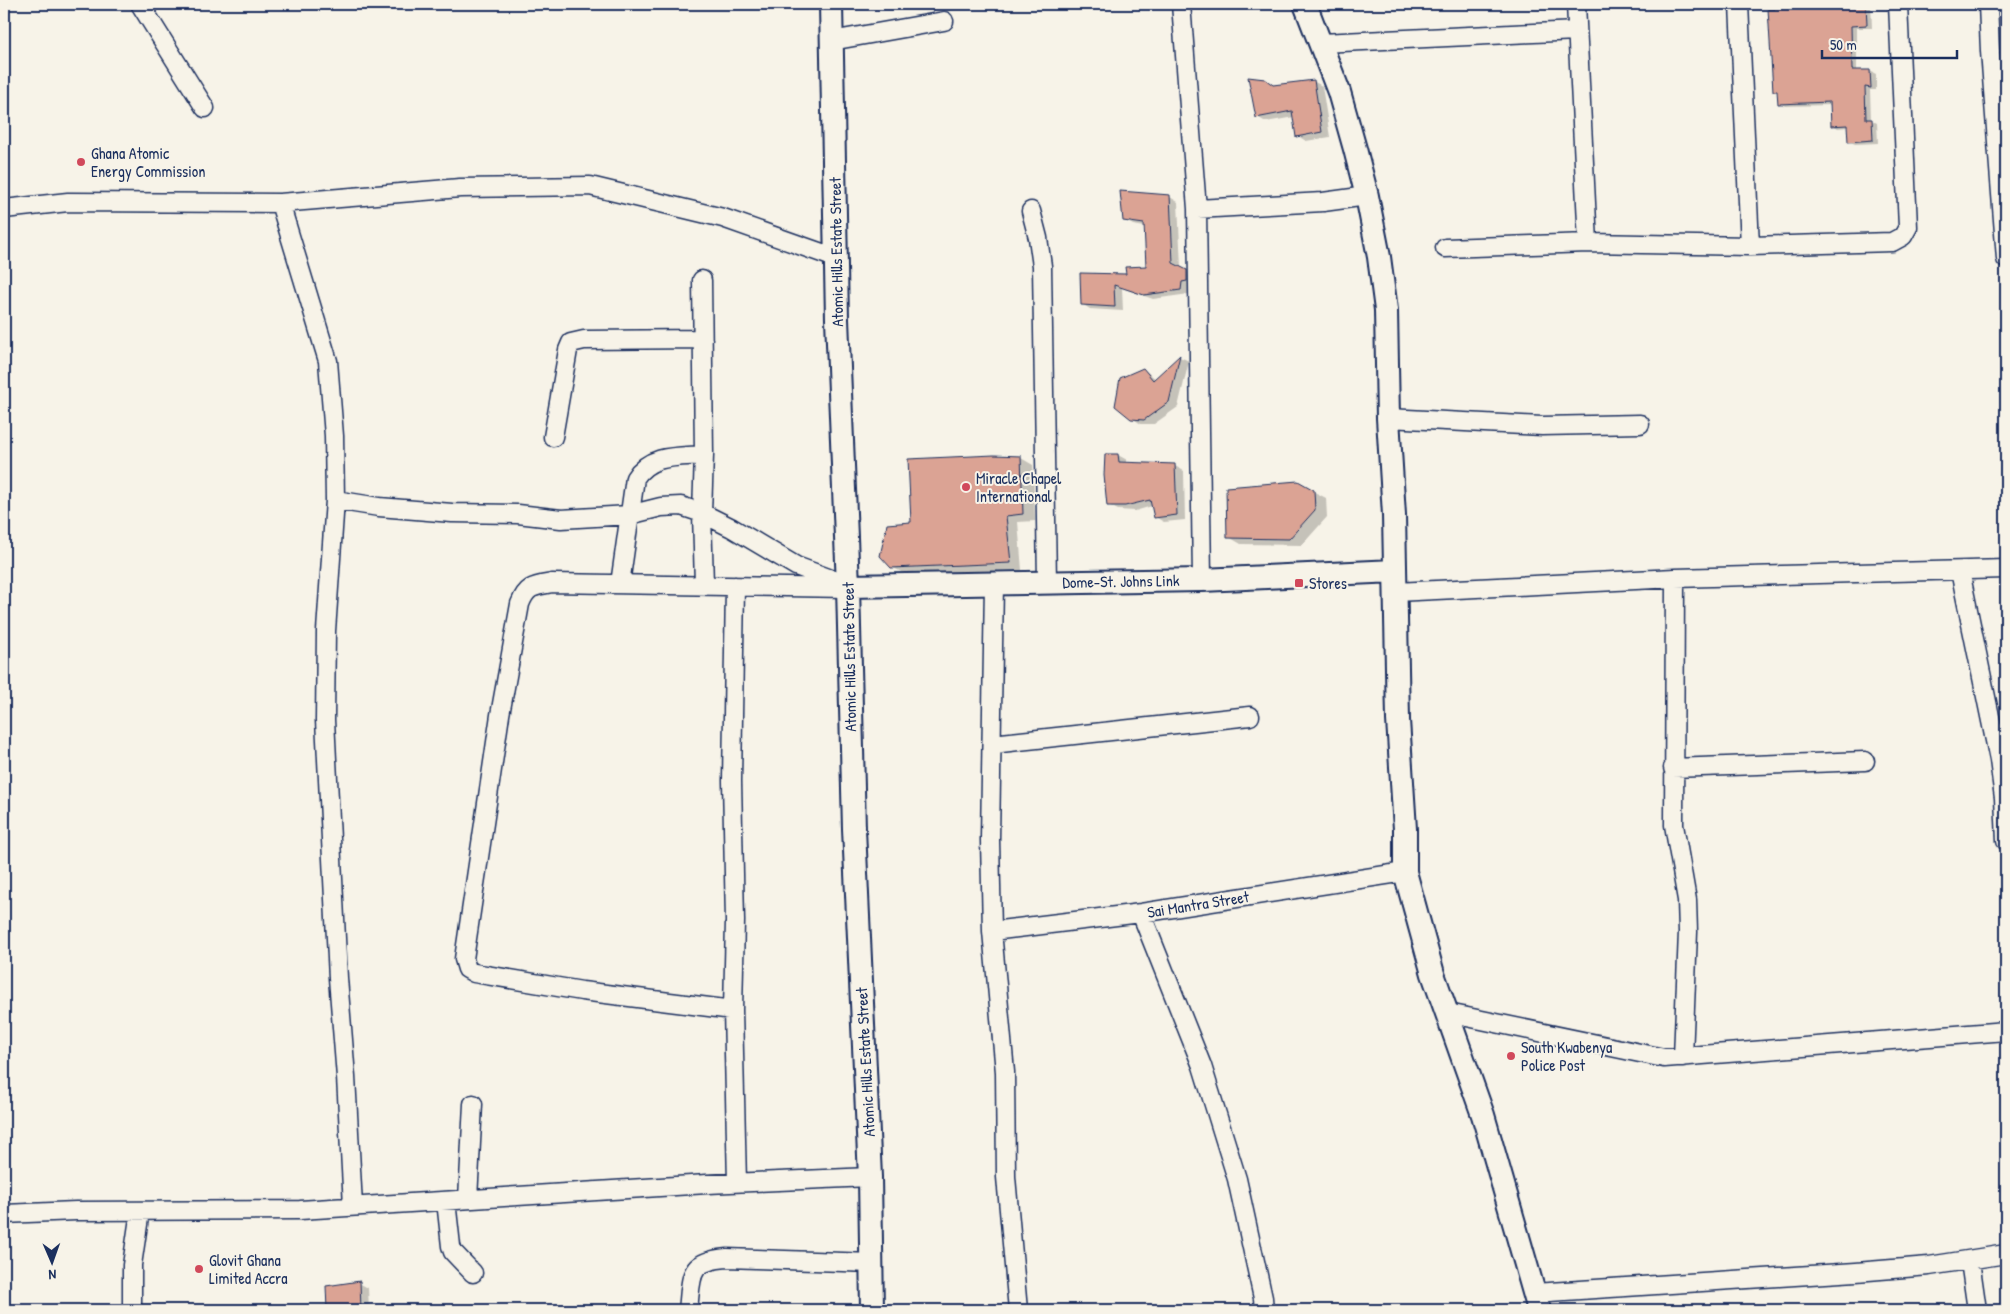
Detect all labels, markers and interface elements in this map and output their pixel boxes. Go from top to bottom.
scale bar [1822,28,1958,60]
text: 50 m [1830,34,1857,55]
place label: Ghana Atomic Energy Commission [91,142,206,182]
marker: Ghana Atomic Energy Commission [75,156,87,168]
street label: Atomic Hills Estate Street [824,176,848,327]
place label: Miracle Chapel International [976,467,1062,507]
marker: Miracle Chapel International [960,481,972,493]
street label: Dome-St. Johns Link [1062,569,1180,593]
place label: Stores [1309,572,1347,594]
marker: Stores [1293,577,1305,589]
street label: Atomic Hills Estate Street [837,581,861,732]
street label: Sai Mantra Street [1146,885,1251,923]
street label: Atomic Hills Estate Street [850,986,880,1137]
place label: South Kwabenya Police Post [1521,1036,1612,1076]
marker: South Kwabenya Police Post [1505,1050,1517,1062]
north arrow [28,1236,78,1286]
place label: Glovit Ghana Limited Accra [209,1249,287,1289]
marker: Glovit Ghana Limited Accra [193,1263,205,1275]
text: N [48,1266,57,1285]

